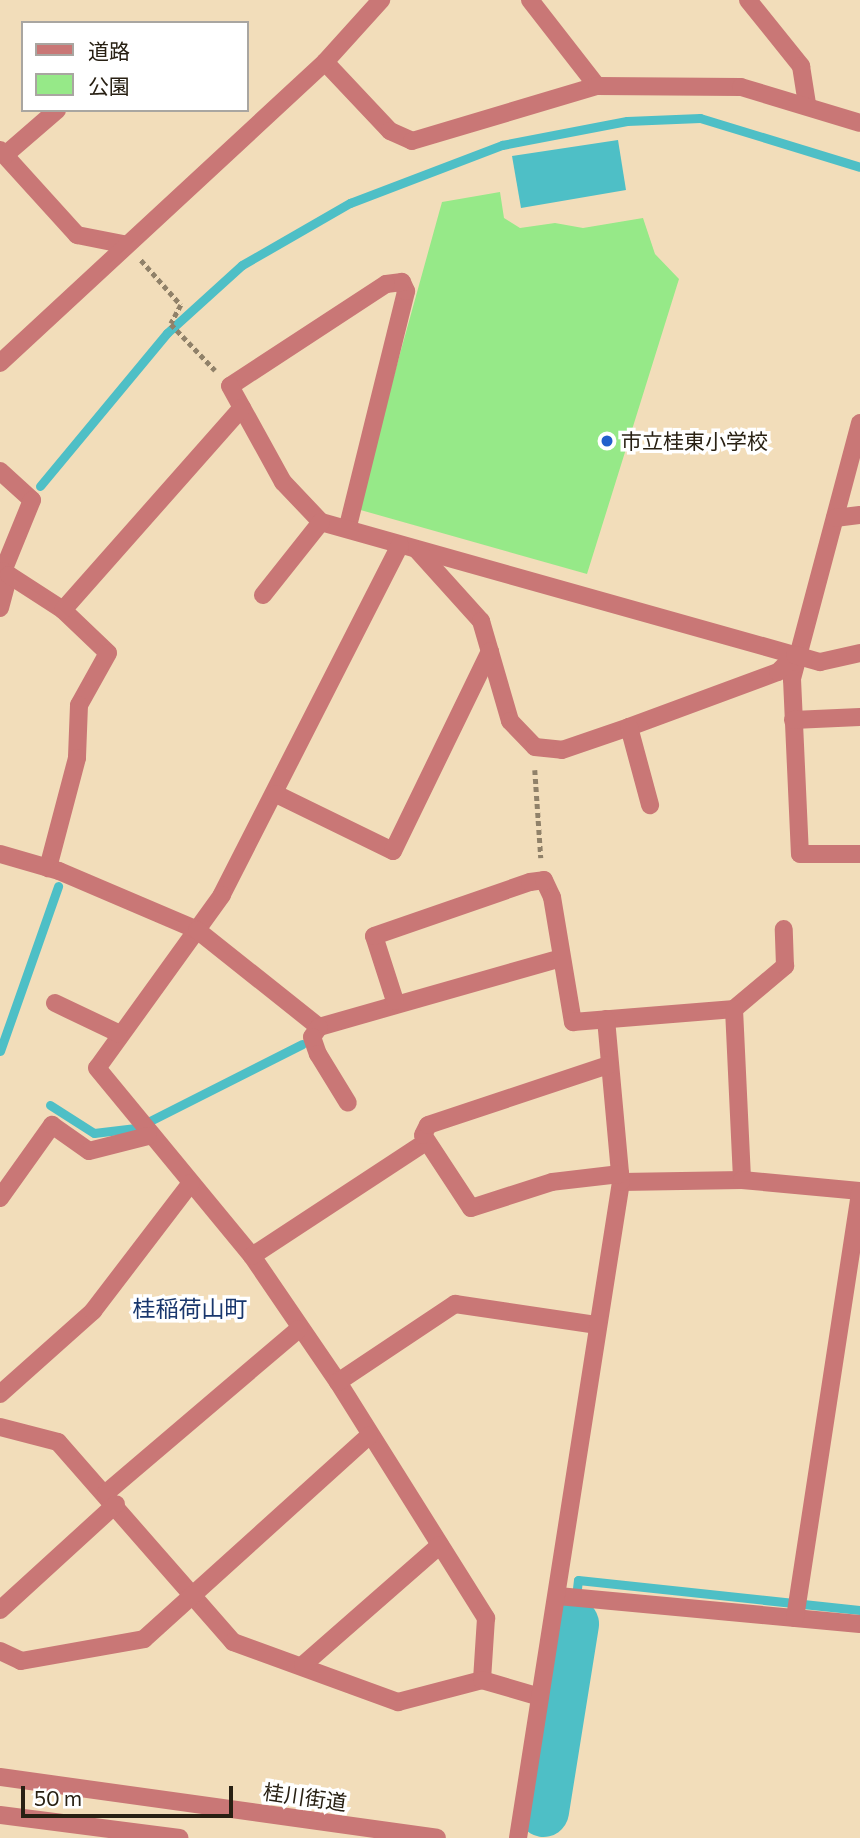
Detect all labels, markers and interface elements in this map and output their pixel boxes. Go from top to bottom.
legend [21,21,248,112]
text: 道路 [88,38,130,63]
text: 公園 [88,73,130,98]
place label: 市立桂東小学校 [621,428,768,454]
marker: 市立桂東小学校 [599,433,615,449]
district label: 桂稲荷山町 [133,1294,247,1322]
scale bar [24,1772,236,1816]
street label: 桂川街道 [262,1779,348,1815]
text: 50 m [34,1785,82,1810]

